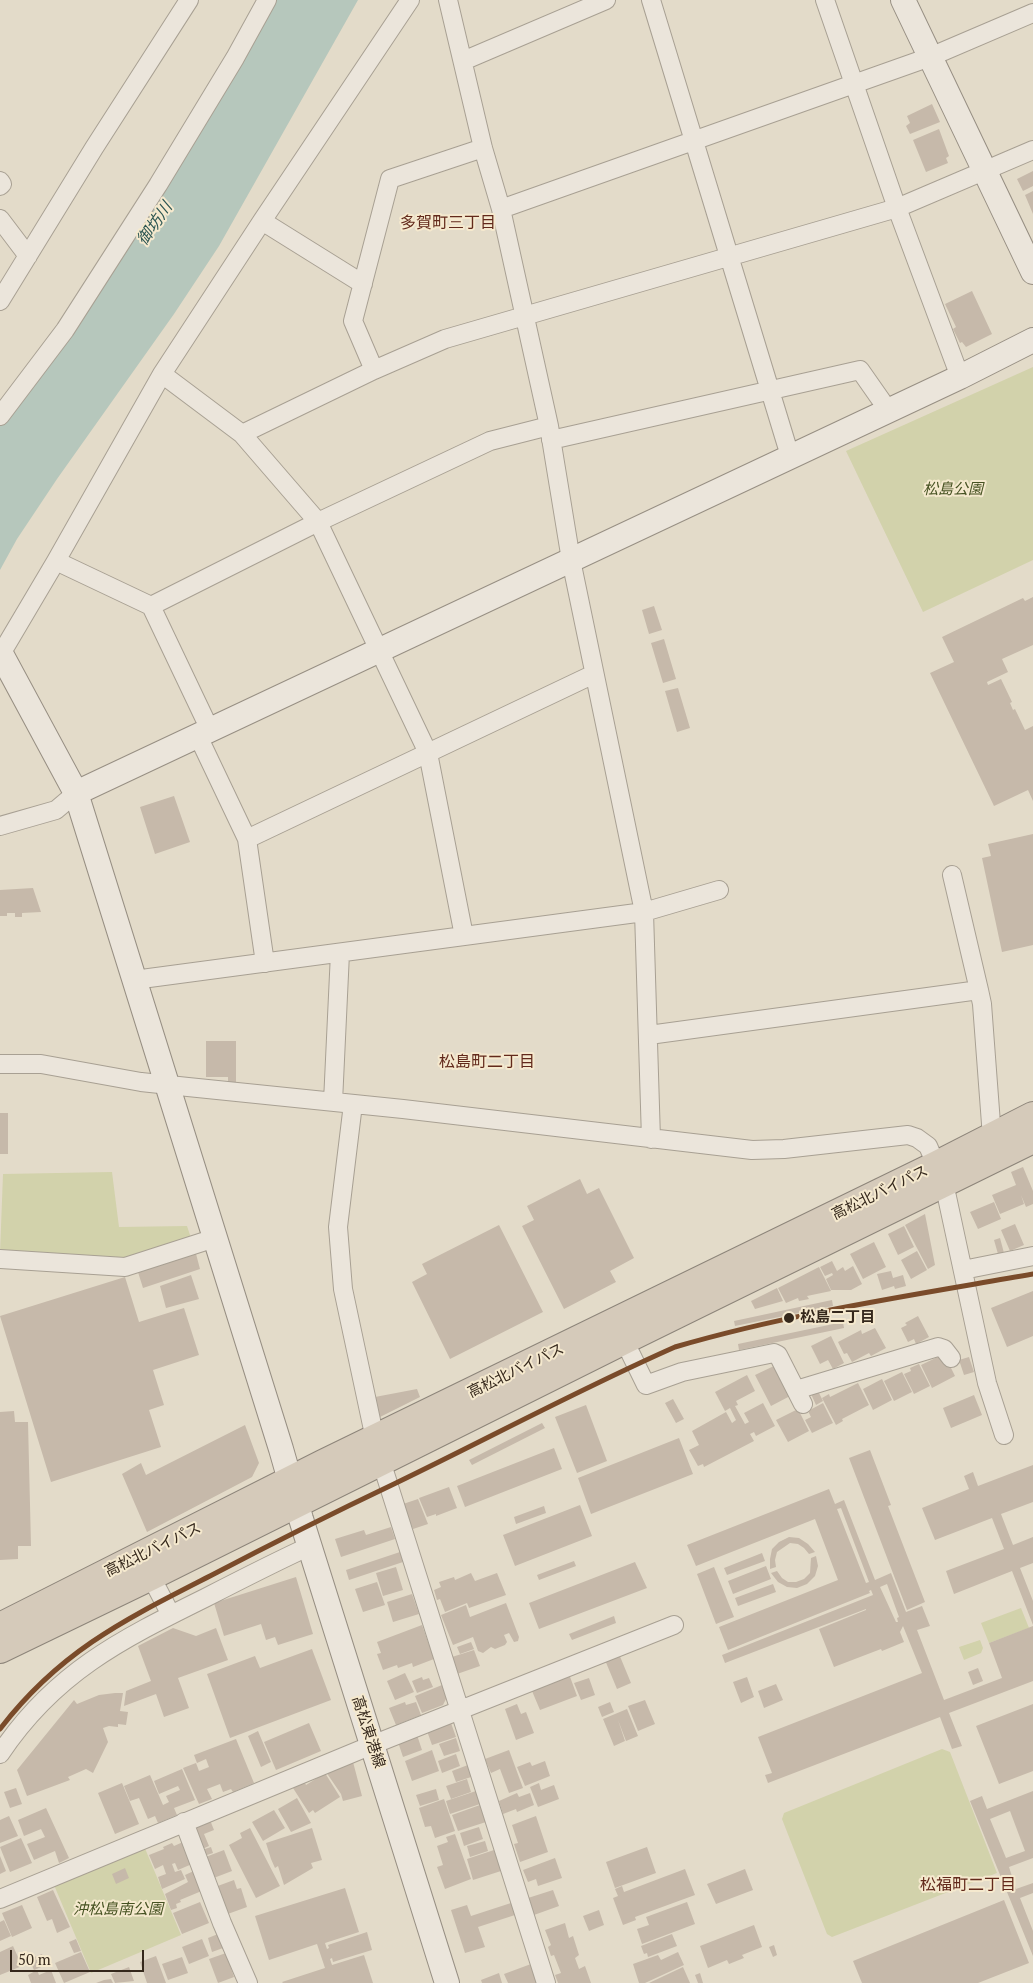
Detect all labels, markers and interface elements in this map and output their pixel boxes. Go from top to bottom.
water label: 御坊川 [133,199,177,249]
district label: 多賀町三丁目 [400,213,496,233]
park label: 松島公園 [923,481,983,499]
district label: 松島町二丁目 [439,1052,535,1072]
street label: 高松北バイパス [829,1162,931,1224]
place label: 松島二丁目 [800,1309,875,1327]
marker: 松島二丁目 [782,1311,796,1325]
street label: 高松北バイパス [465,1340,567,1402]
street label: 高松北バイパス [102,1519,204,1581]
street label: 高松東港線 [348,1694,388,1770]
district label: 松福町二丁目 [920,1875,1016,1895]
park label: 沖松島南公園 [73,1901,163,1919]
scale bar [12,1940,146,1972]
text: 50 m [18,1949,51,1969]

